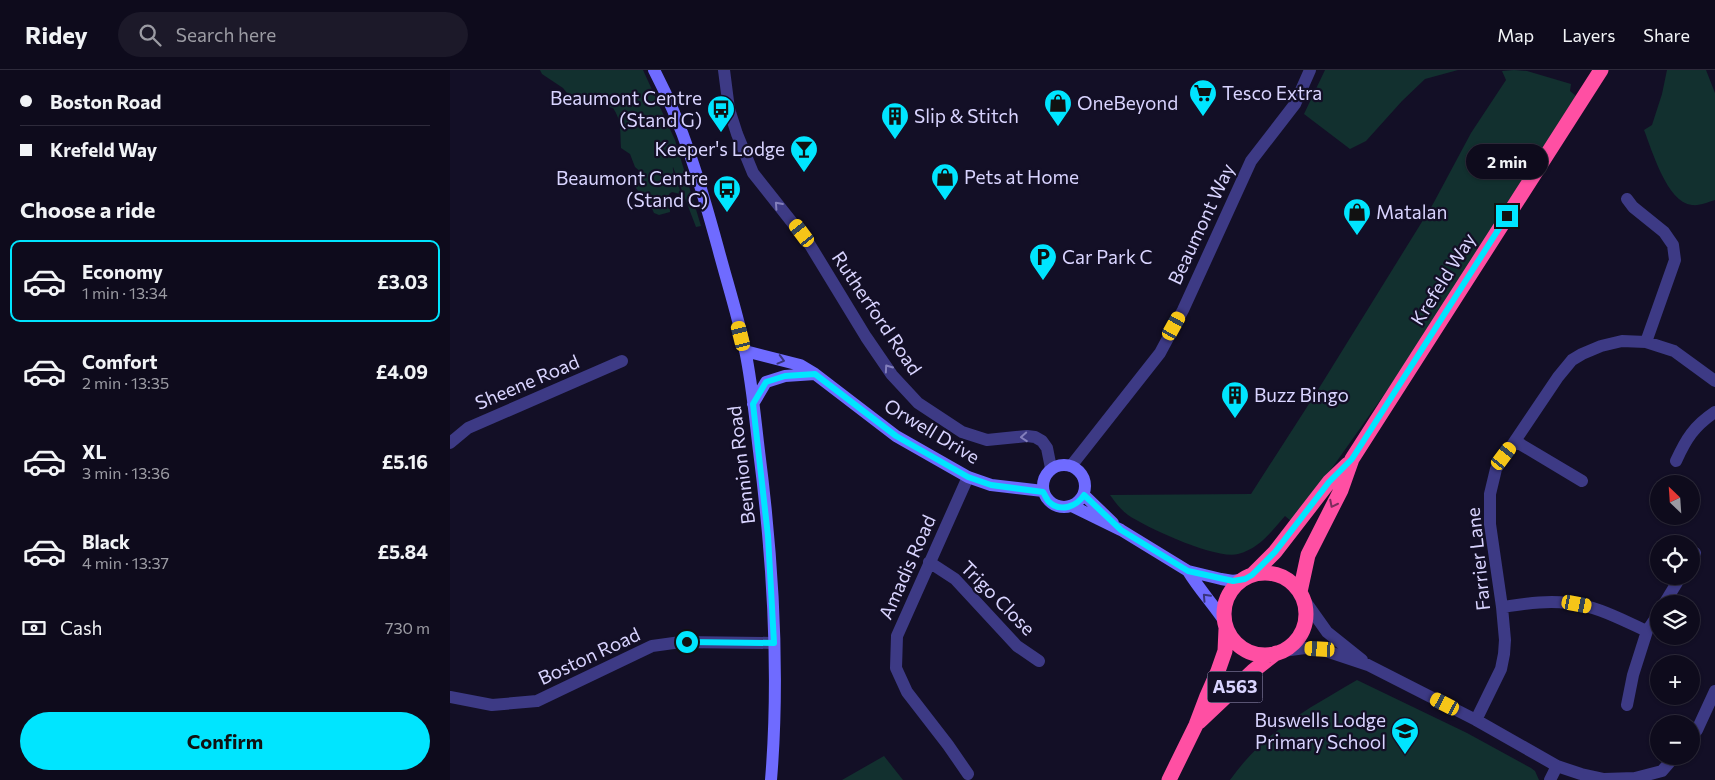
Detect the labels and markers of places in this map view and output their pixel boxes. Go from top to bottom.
supermarket icon: Tesco Extra [1188,78,1218,117]
place label: Tesco Extra [1222,81,1322,104]
place label: Beaumont Centre (Stand G) [550,86,702,131]
shop icon: OneBeyond [1043,88,1073,127]
place label: OneBeyond [1077,91,1178,114]
bus stop icon: Beaumont Centre (Stand G) [706,94,736,133]
building icon: Slip & Stitch [880,101,910,140]
place label: Slip & Stitch [914,104,1019,127]
bar icon: Keeper's Lodge [789,134,819,173]
place label: Keeper's Lodge [655,137,785,160]
shop icon: Pets at Home [930,162,960,201]
place label: Pets at Home [964,165,1079,188]
place label: Beaumont Centre (Stand C) [556,166,708,211]
bus stop icon: Beaumont Centre (Stand C) [712,174,742,213]
shop icon: Matalan [1342,197,1372,236]
place label: Matalan [1376,200,1447,223]
parking icon: Car Park C [1028,242,1058,281]
place label: Car Park C [1062,245,1153,268]
building icon: Buzz Bingo [1220,380,1250,419]
place label: Buzz Bingo [1254,383,1349,406]
place label: Buswells Lodge Primary School [1255,708,1386,753]
school or university icon: Buswells Lodge Primary School [1390,716,1420,755]

